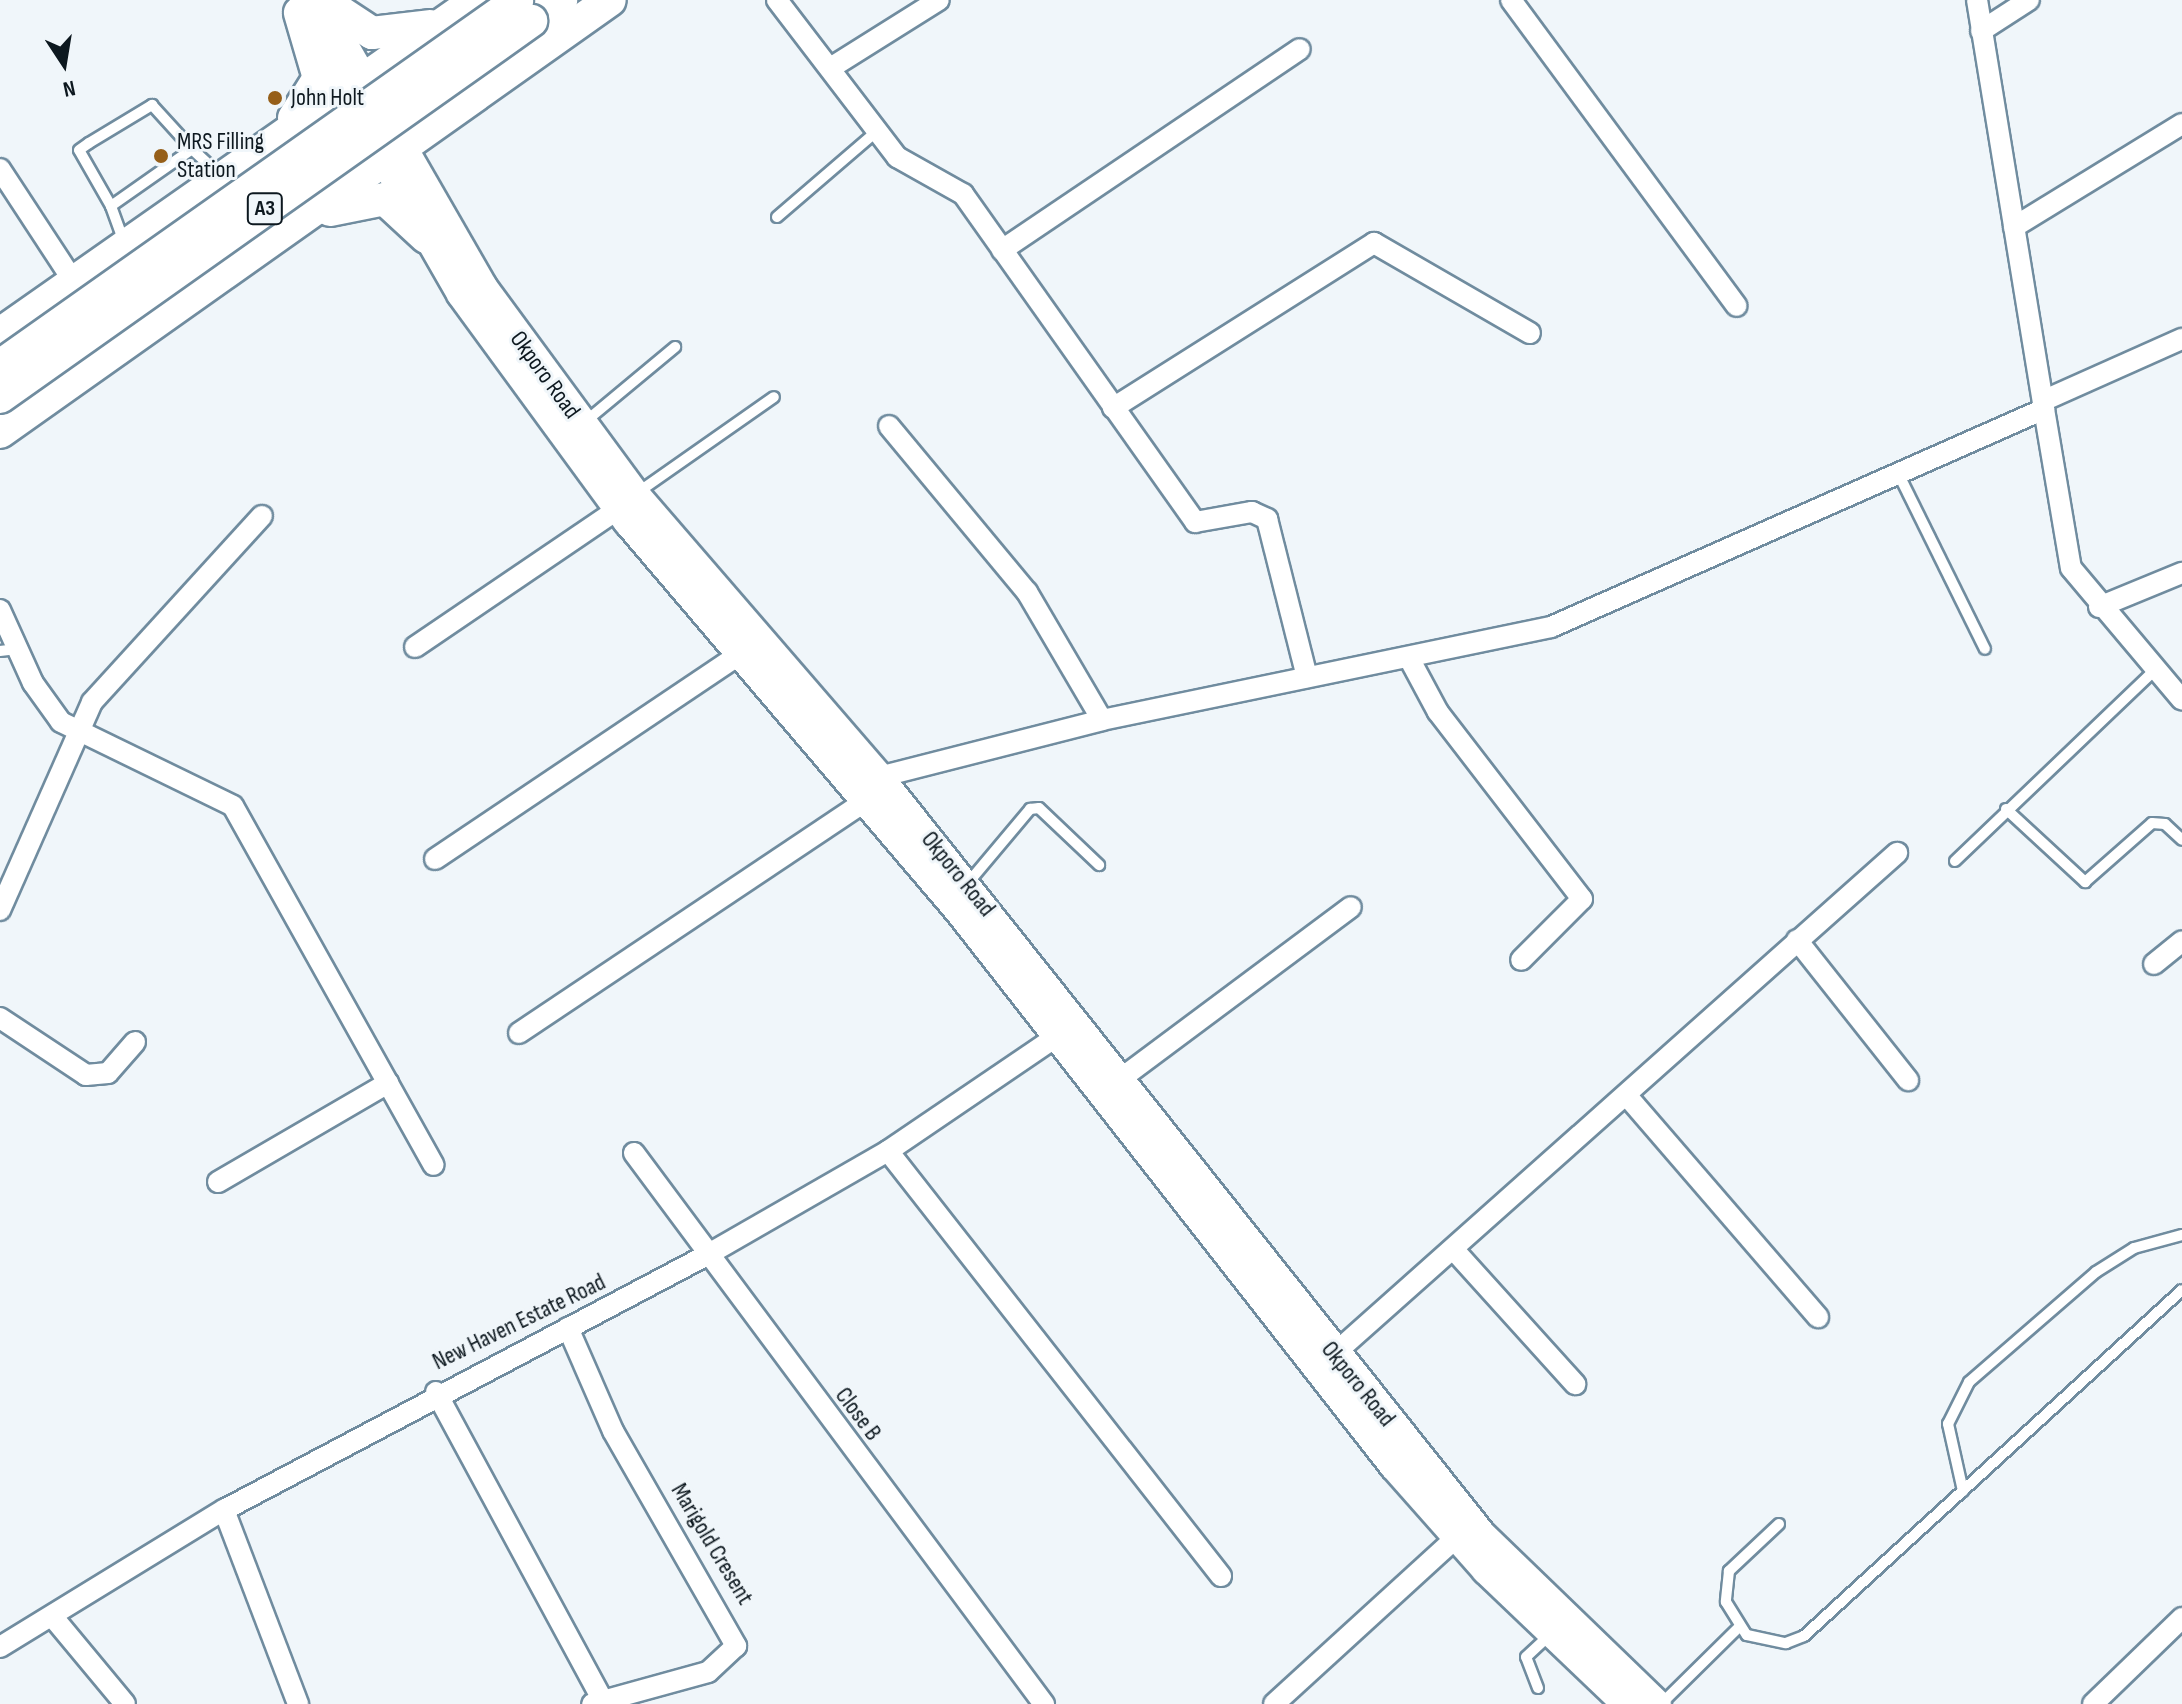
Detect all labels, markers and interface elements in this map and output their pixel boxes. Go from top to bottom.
north arrow [24,24,104,104]
text: N [61,74,78,102]
place label: John Holt [291,84,364,112]
marker: John Holt [266,89,284,107]
place label: MRS Filling Station [177,128,264,184]
marker: MRS Filling Station [152,147,170,165]
road number: A3 [245,191,285,227]
street label: Okporo Road [504,326,586,424]
street label: Okporo Road [915,826,1001,922]
street label: New Haven Estate Road [428,1268,610,1376]
street label: Okporo Road [1315,1336,1401,1432]
street label: Close B [829,1382,887,1446]
street label: Marigold Cresent [665,1478,759,1610]

